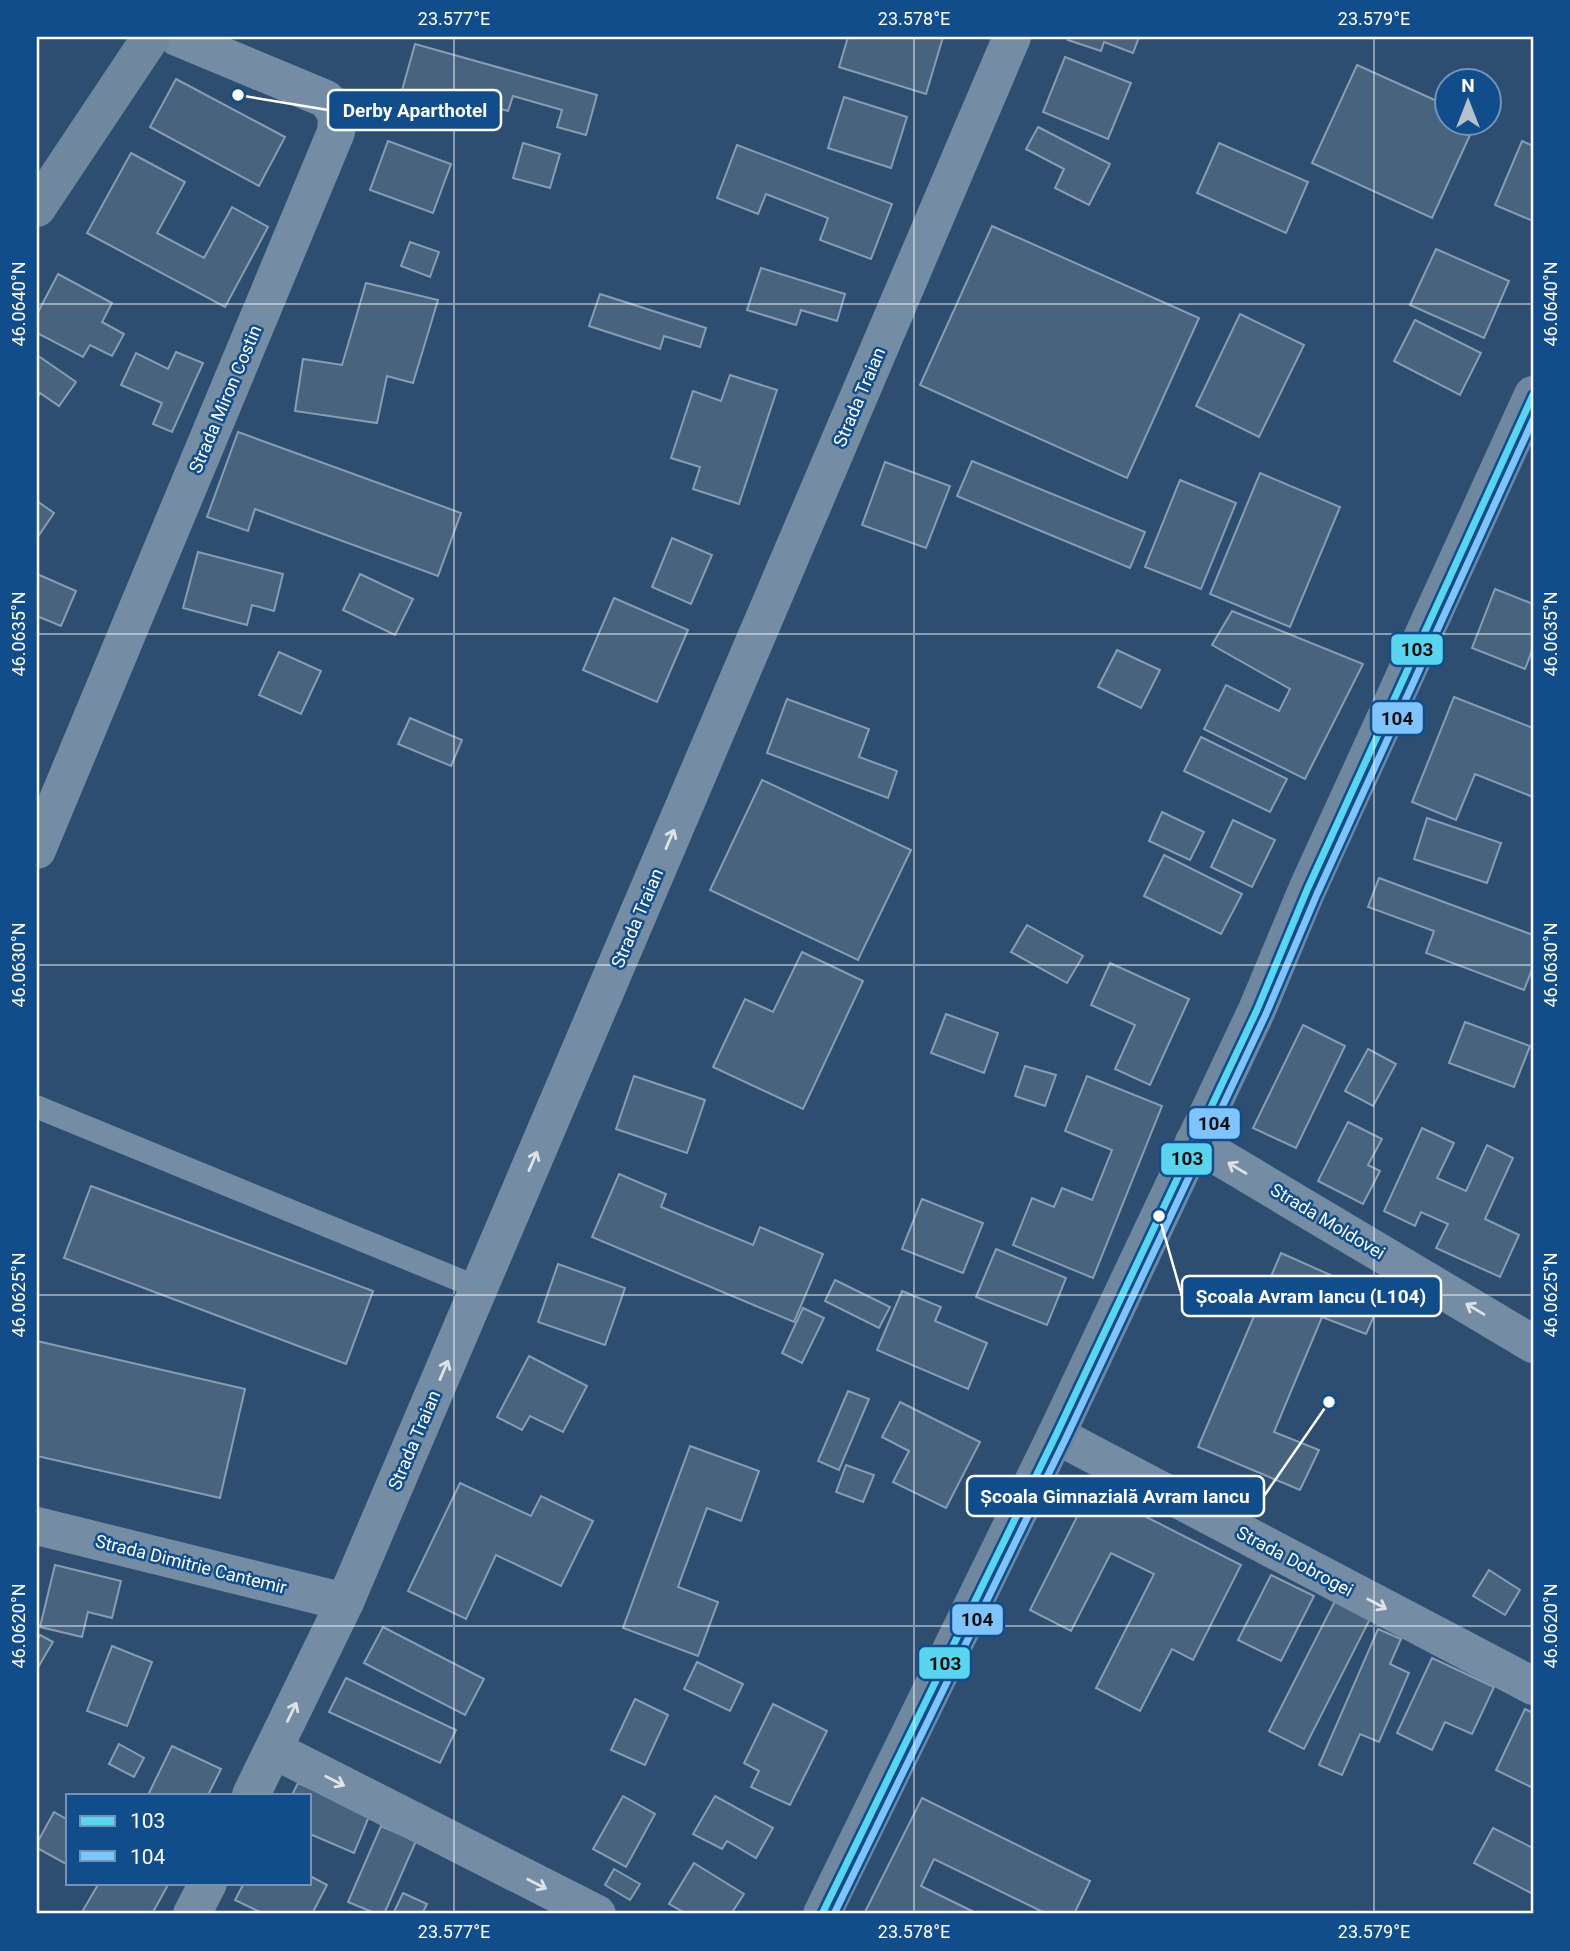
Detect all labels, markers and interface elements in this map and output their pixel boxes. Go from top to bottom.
text: 23.577°E [418,8,490,29]
text: 23.578°E [878,8,950,29]
text: 23.579°E [1338,8,1410,29]
north arrow [1434,66,1504,136]
text: N [1461,74,1475,97]
callout: Derby Aparthotel [328,90,501,130]
text: Derby Aparthotel [343,99,487,122]
text: 46.0640°N [8,261,29,347]
text: 46.0640°N [1540,261,1561,347]
street label: Strada Miron Costin [184,322,266,476]
street label: Strada Traian [829,344,889,450]
text: 46.0635°N [8,591,29,677]
text: 46.0635°N [1540,591,1561,677]
line badge: 103 [1390,633,1444,666]
text: 103 [1401,638,1433,661]
line badge: 104 [1371,701,1424,735]
text: 104 [1381,707,1413,730]
one-way arrow [665,828,678,850]
street label: Strada Traian [607,865,667,971]
text: 46.0630°N [8,922,29,1008]
text: 46.0630°N [1540,922,1561,1008]
line badge: 104 [1188,1107,1241,1140]
text: 104 [1198,1112,1230,1135]
line badge: 103 [1160,1142,1213,1176]
text: 103 [1171,1147,1203,1170]
one-way arrow [528,1150,541,1172]
one-way arrow [1227,1160,1247,1174]
street label: Strada Moldovei [1267,1179,1389,1263]
text: 46.0625°N [8,1252,29,1338]
text: 46.0625°N [1540,1252,1561,1338]
callout: Școala Avram Iancu (L104) [1182,1276,1441,1316]
text: Școala Avram Iancu (L104) [1196,1285,1426,1308]
one-way arrow [1465,1301,1485,1315]
one-way arrow [438,1360,451,1381]
street label: Strada Traian [384,1387,444,1493]
callout: Școala Gimnazială Avram Iancu [967,1476,1264,1516]
text: Școala Gimnazială Avram Iancu [980,1485,1250,1508]
street label: Strada Dobrogei [1233,1521,1357,1601]
street label: Strada Dimitrie Cantemir [93,1530,289,1598]
text: 46.0620°N [8,1583,29,1669]
text: 46.0620°N [1540,1583,1561,1669]
one-way arrow [1366,1597,1386,1611]
line badge: 104 [951,1603,1004,1636]
text: 104 [961,1608,993,1631]
line badge: 103 [918,1646,971,1680]
text: 103 [929,1652,961,1675]
one-way arrow [286,1702,299,1723]
one-way arrow [324,1774,344,1788]
legend [66,1794,312,1884]
text: 103 [130,1809,165,1833]
text: 104 [130,1845,166,1869]
one-way arrow [526,1877,547,1891]
text: 23.577°E [418,1921,490,1942]
text: 23.578°E [878,1921,950,1942]
text: 23.579°E [1338,1921,1410,1942]

